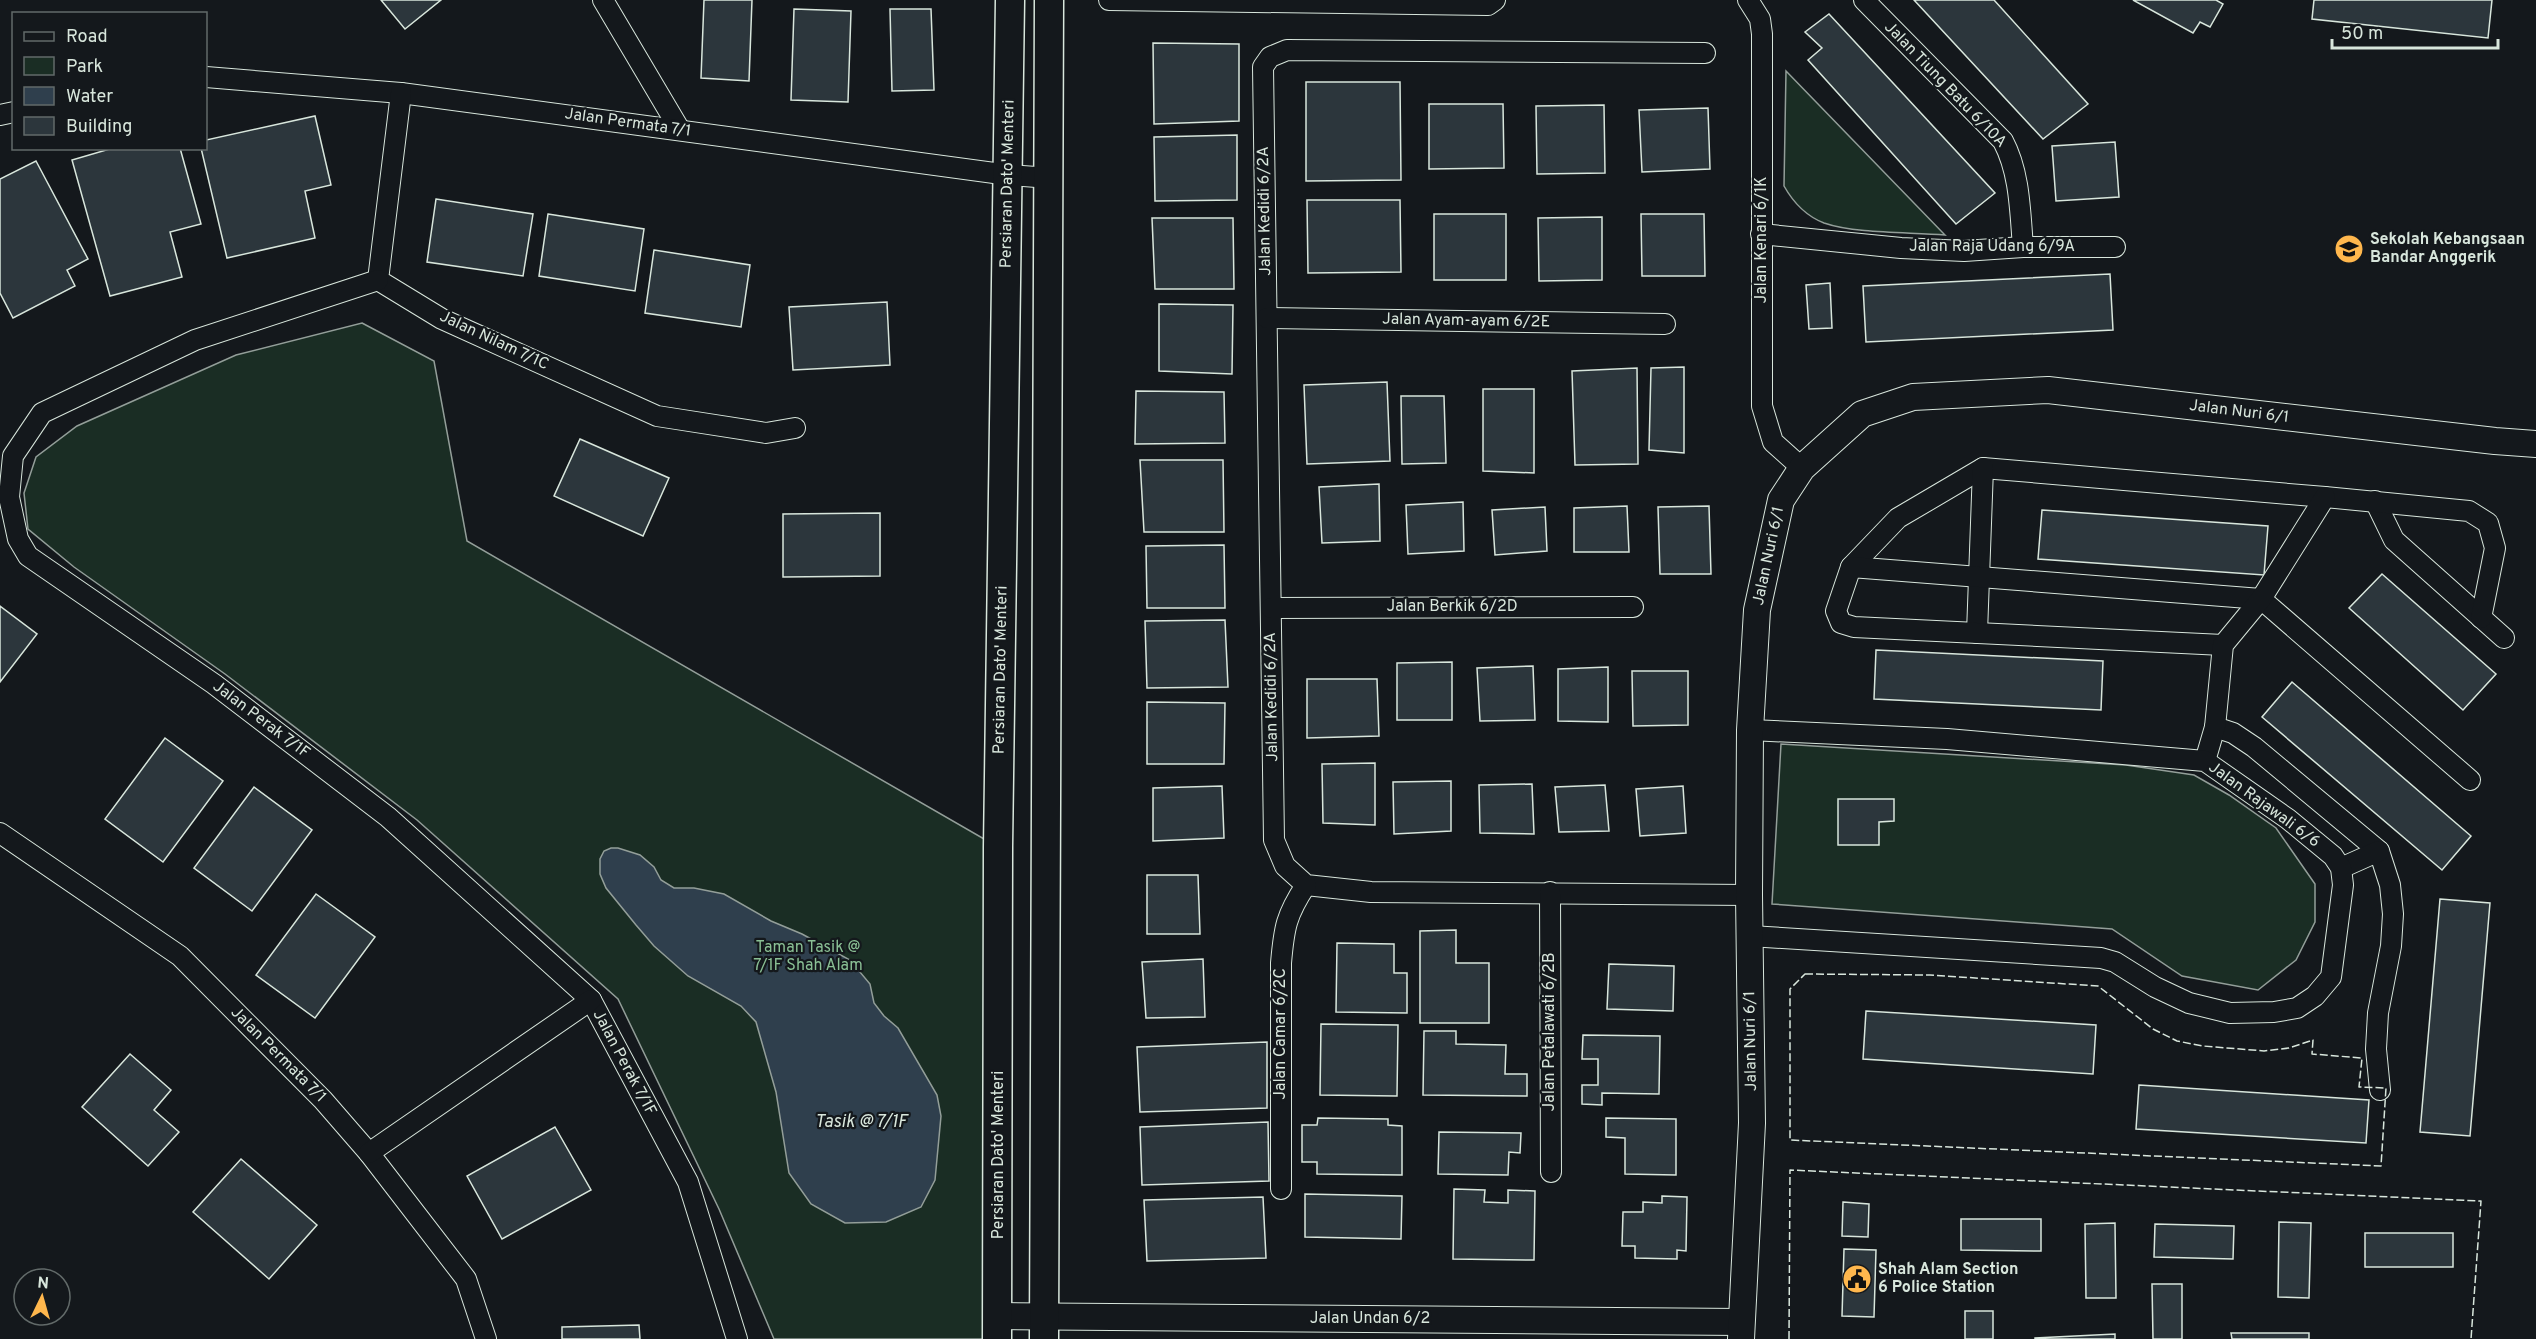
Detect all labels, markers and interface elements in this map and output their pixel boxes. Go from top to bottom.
legend [12,12,207,150]
scale bar [2332,12,2498,50]
street label: Jalan Tiung Batu 6/10A [1879,18,2011,152]
text: 50 m [2341,23,2383,46]
text: Road [66,26,108,49]
text: Park [66,56,103,79]
text: Water [66,86,113,109]
street label: Persiaran Dato' Menteri [997,100,1019,268]
street label: Jalan Permata 7/1 [564,104,692,142]
text: Building [66,116,132,139]
street label: Jalan Kedidi 6/2A [1254,146,1276,276]
street label: Jalan Kenari 6/1K [1752,176,1772,304]
place label: Sekolah Kebangsaan Bandar Anggerik [2370,230,2525,268]
school or university icon: Sekolah Kebangsaan Bandar Anggerik [2333,233,2365,265]
street label: Jalan Raja Udang 6/9A [1909,237,2075,257]
street label: Jalan Nilam 7/1C [436,307,552,375]
street label: Jalan Ayam-ayam 6/2E [1382,310,1550,332]
street label: Jalan Nuri 6/1 [2188,396,2290,428]
street label: Jalan Nuri 6/1 [1749,505,1789,607]
street label: Persiaran Dato' Menteri [990,586,1012,754]
street label: Jalan Berkik 6/2D [1386,597,1518,617]
street label: Jalan Kedidi 6/2A [1261,632,1283,762]
street label: Jalan Perak 7/1F [208,677,314,763]
street label: Jalan Rajawali 6/6 [2204,758,2324,852]
park label: Taman Tasik @ 7/1F Shah Alam [753,938,863,976]
street label: Jalan Petalawati 6/2B [1540,953,1560,1111]
street label: Jalan Camar 6/2C [1271,968,1291,1100]
street label: Jalan Nuri 6/1 [1740,991,1762,1091]
street label: Jalan Permata 7/1 [226,1003,330,1107]
street label: Jalan Perak 7/1F [588,1007,660,1119]
street label: Persiaran Dato' Menteri [989,1071,1009,1239]
water label: Tasik @ 7/1F [815,1111,910,1134]
place label: Shah Alam Section 6 Police Station [1878,1260,2018,1298]
public building icon: Shah Alam Section 6 Police Station [1841,1263,1873,1295]
north arrow [12,1267,72,1327]
text: N [37,1274,50,1295]
street label: Jalan Undan 6/2 [1310,1309,1430,1329]

